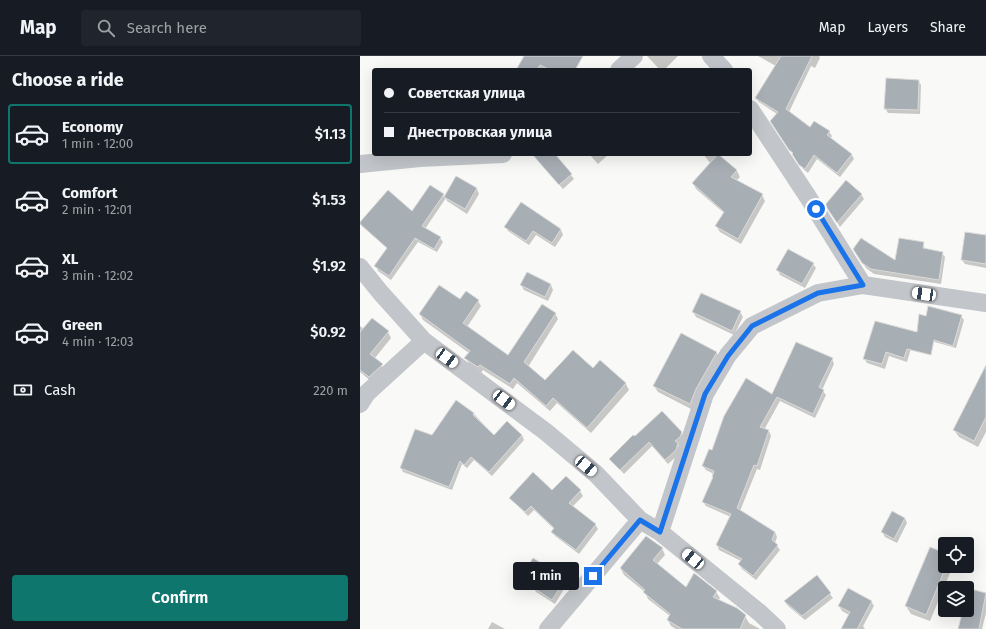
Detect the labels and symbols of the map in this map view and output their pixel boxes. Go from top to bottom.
route start [807,200,825,218]
car [911,286,937,302]
car [434,346,460,370]
car [491,388,517,412]
car [573,454,599,478]
car [680,547,706,571]
callout: 1 min [513,562,579,590]
route end [584,567,602,585]

